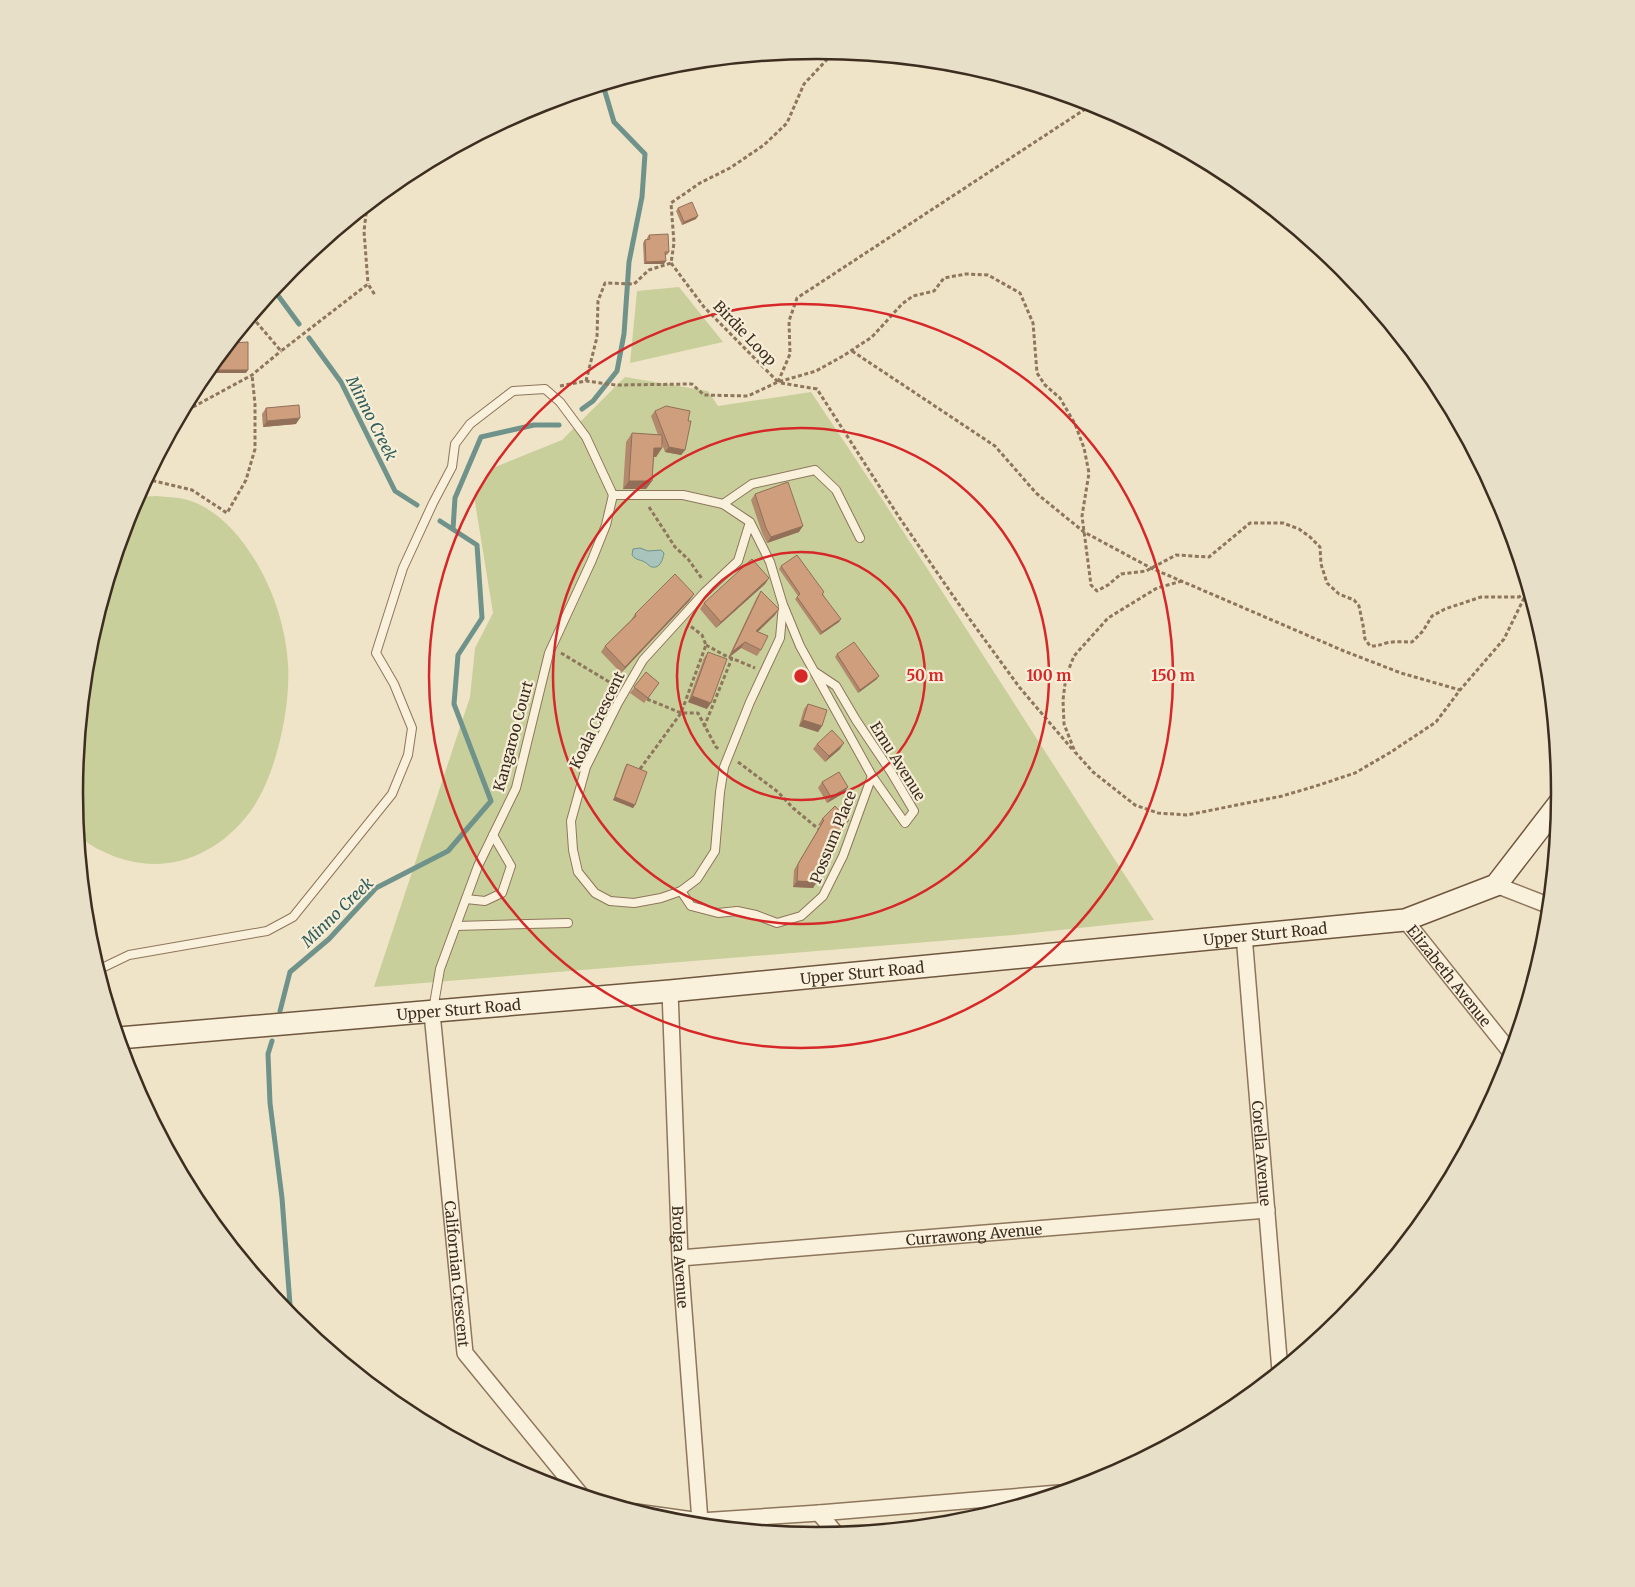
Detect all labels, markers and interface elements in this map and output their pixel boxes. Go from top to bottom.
street label: Birdie Loop [709,297,781,369]
water label: Minno Creek [342,372,402,464]
text: 50 m [906,666,944,685]
text: 100 m [1027,666,1071,685]
text: 150 m [1151,666,1195,685]
centre of rings [792,667,810,685]
street label: Koala Crescent [565,668,629,772]
street label: Kangaroo Court [489,678,537,793]
street label: Emu Avenue [866,718,930,804]
street label: Possum Place [806,788,860,886]
water label: Minno Creek [296,873,377,952]
street label: Upper Sturt Road [1202,918,1328,949]
street label: Elizabeth Avenue [1403,921,1496,1030]
street label: Upper Sturt Road [799,957,925,988]
street label: Upper Sturt Road [396,994,522,1024]
street label: Corella Avenue [1248,1100,1276,1207]
street label: Californian Crescent [441,1200,474,1348]
street label: Brolga Avenue [669,1205,693,1309]
street label: Currawong Avenue [905,1219,1043,1249]

